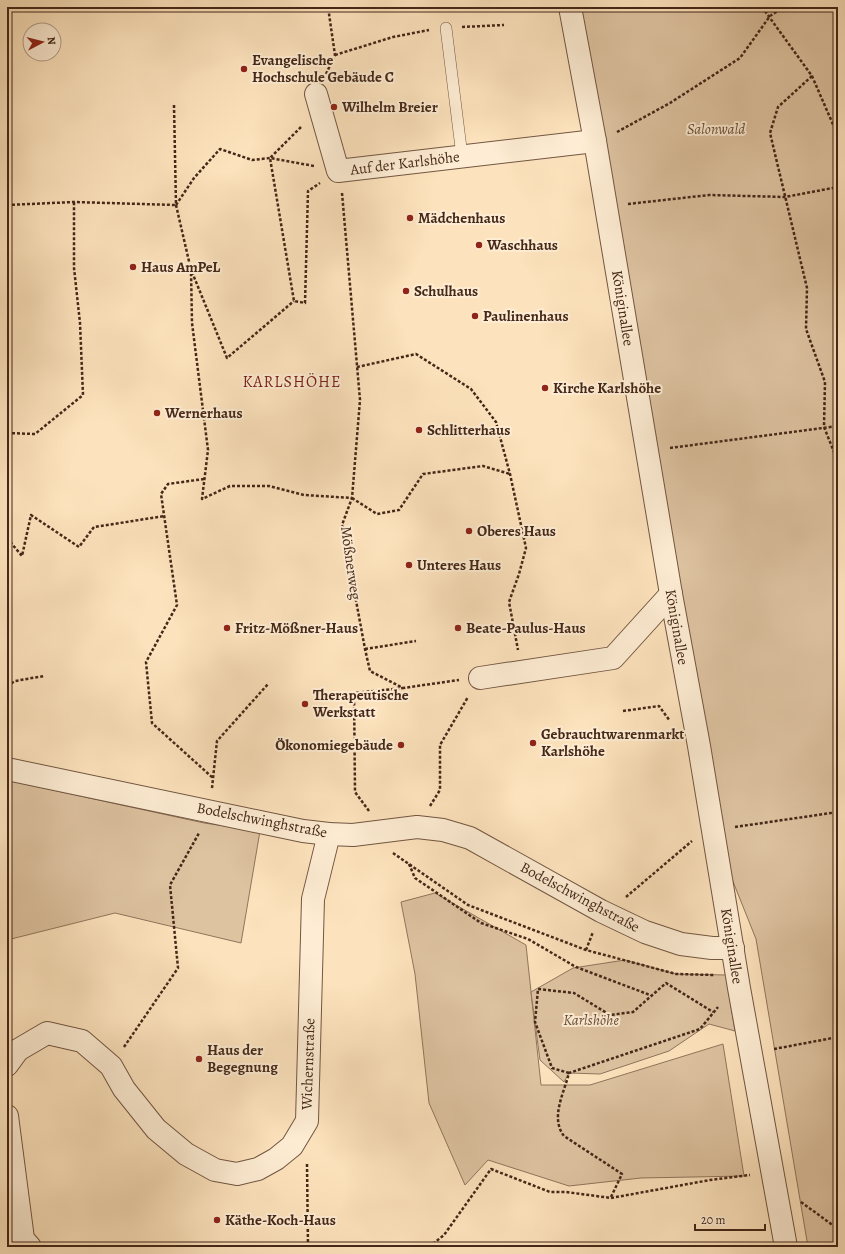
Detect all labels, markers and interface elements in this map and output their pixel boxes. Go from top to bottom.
north arrow [22,22,62,62]
text: N [43,36,59,46]
place label: Evangelische Hochschule Gebäude C [252,50,394,87]
marker: Evangelische Hochschule Gebäude C [239,64,249,74]
place label: Wilhelm Breier [341,97,438,117]
marker: Wilhelm Breier [329,102,339,112]
park label: Salonwald [687,119,745,139]
street label: Auf der Karlshöhe [348,146,461,180]
place label: Mädchenhaus [418,208,505,228]
marker: Mädchenhaus [405,213,415,223]
place label: Waschhaus [486,235,558,255]
marker: Waschhaus [474,240,484,250]
place label: Haus AmPeL [141,257,220,277]
marker: Haus AmPeL [128,262,138,272]
street label: Königinallee [607,269,639,348]
place label: Schulhaus [414,281,478,301]
marker: Schulhaus [401,286,411,296]
place label: Paulinenhaus [483,306,569,326]
marker: Paulinenhaus [470,311,480,321]
district label: KARLSHÖHE [242,371,342,393]
place label: Kirche Karlshöhe [553,378,661,398]
marker: Kirche Karlshöhe [540,383,550,393]
place label: Wernerhaus [164,403,243,423]
marker: Wernerhaus [152,408,162,418]
place label: Schlitterhaus [427,420,510,440]
marker: Schlitterhaus [414,425,424,435]
place label: Oberes Haus [477,521,556,541]
street label: Mößnerweg [336,525,366,602]
marker: Oberes Haus [464,526,474,536]
place label: Unteres Haus [417,555,501,575]
marker: Unteres Haus [404,560,414,570]
street label: Königinallee [661,588,694,667]
place label: Fritz-Mößner-Haus [235,618,358,638]
place label: Beate-Paulus-Haus [466,618,586,638]
marker: Fritz-Mößner-Haus [222,623,232,633]
marker: Beate-Paulus-Haus [453,623,463,633]
place label: Therapeutische Werkstatt [312,685,409,722]
marker: Therapeutische Werkstatt [300,699,310,709]
place label: Gebrauchtwarenmarkt Karlshöhe [541,724,684,761]
place label: Ökonomiegebäude [275,735,393,755]
marker: Gebrauchtwarenmarkt Karlshöhe [528,738,538,748]
marker: Ökonomiegebäude [396,740,406,750]
street label: Bodelschwinghstraße [195,798,329,843]
street label: Bodelschwinghstraße [517,857,643,937]
street label: Königinallee [716,907,748,986]
park label: Karlshöhe [563,1010,619,1030]
street label: Wichernstraße [296,1017,320,1111]
place label: Haus der Begegnung [207,1040,278,1077]
marker: Haus der Begegnung [194,1054,204,1064]
scale bar [695,1206,765,1232]
place label: Käthe-Koch-Haus [225,1210,336,1230]
text: 20 m [701,1212,725,1228]
marker: Käthe-Koch-Haus [212,1215,222,1225]

